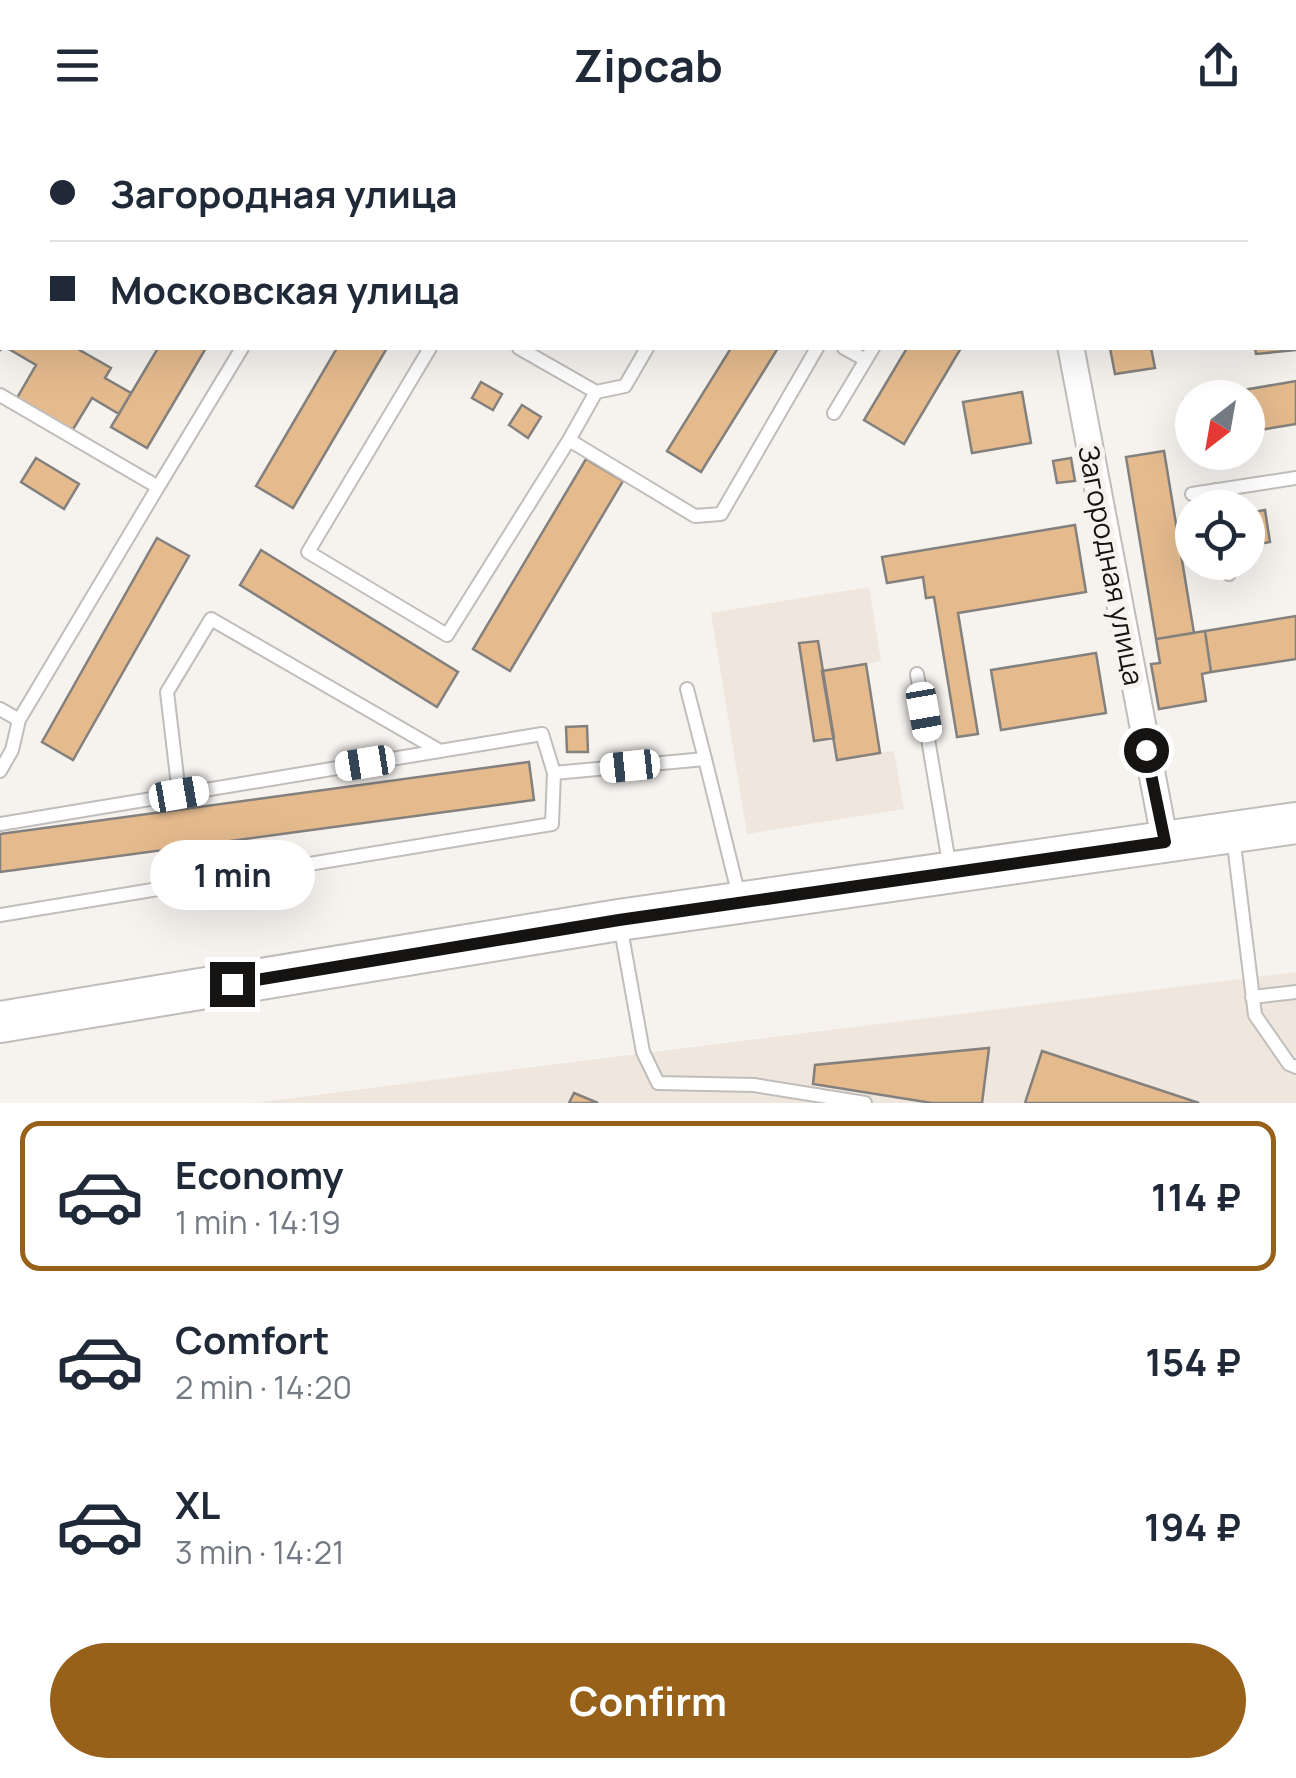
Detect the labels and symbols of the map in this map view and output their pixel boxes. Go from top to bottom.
north arrow [1175,380,1265,470]
street label: Загородная улица [1070,442,1154,688]
car [904,680,944,744]
route start [1124,728,1169,773]
car [333,743,397,783]
car [599,748,661,784]
car [147,774,211,814]
callout: 1 min [150,839,314,909]
route end [210,962,255,1007]

